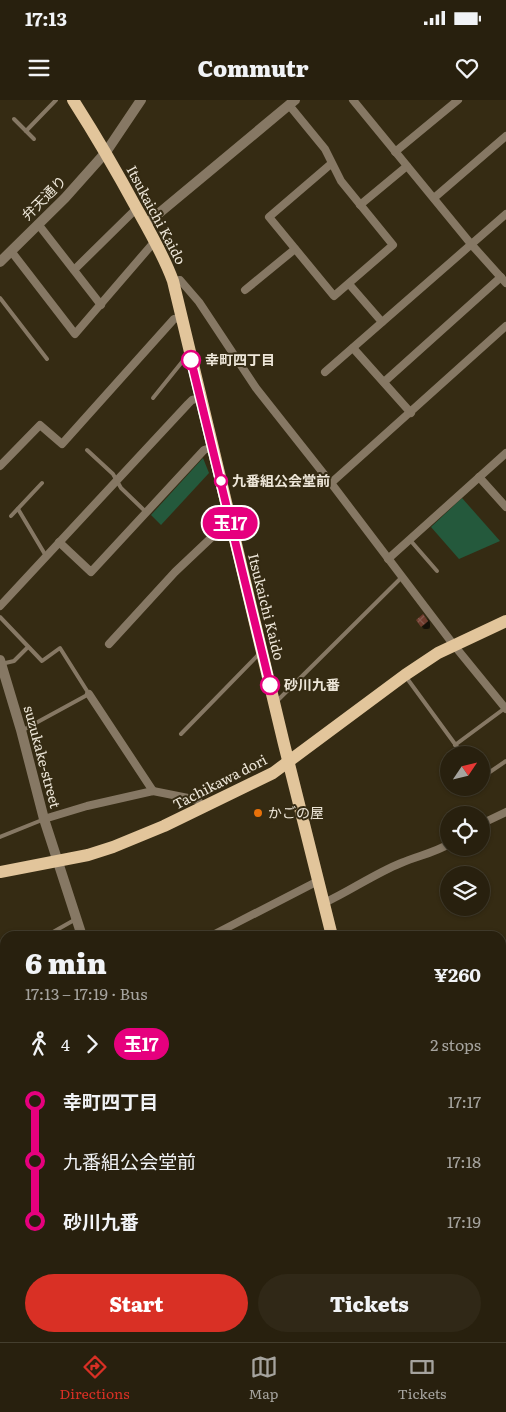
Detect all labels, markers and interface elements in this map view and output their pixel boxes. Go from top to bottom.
text: 17:13 [25,4,67,32]
text: Commutr [197,51,309,84]
icon: menu [25,54,53,82]
icon: heart [453,54,481,82]
street label: Itsukaichi Kaido [122,162,191,268]
street label: 弁天通り [16,170,70,224]
place label: 幸町四丁目 [205,349,275,369]
marker: 幸町四丁目 [181,350,201,370]
place label: 九番組公会堂前 [232,470,330,490]
marker: 九番組公会堂前 [214,474,228,488]
line badge: 玉17 [201,507,259,539]
text: 玉17 [213,509,247,536]
street label: Itsukaichi Kaido [244,551,290,662]
place label: 砂川九番 [284,674,340,694]
marker: 砂川九番 [260,675,280,695]
street label: suzukake-street [20,703,66,811]
north arrow [440,746,490,796]
map controls [440,746,490,916]
street label: Tachikawa dori [169,749,270,813]
place label: かごの屋 [268,802,324,822]
button: locate [440,806,490,856]
marker: かごの屋 [252,807,264,819]
button: layers [440,866,490,916]
text: 6 min [25,941,107,983]
text: ¥260 [434,960,481,988]
text: 17:13 – 17:19 · Bus [25,981,147,1005]
icon: walk [25,1030,53,1058]
icon: forward [78,1030,106,1058]
text: 玉17 [124,1030,159,1057]
text: 4 [61,1032,70,1056]
text: 2 stops [430,1032,481,1056]
text: 幸町四丁目 [63,1087,158,1115]
text: 17:17 [448,1089,481,1113]
text: 九番組公会堂前 [63,1147,196,1175]
text: 17:18 [447,1149,481,1173]
text: 砂川九番 [63,1207,139,1235]
text: 17:19 [447,1209,481,1233]
button: Start [25,1274,248,1332]
button: Tickets [258,1274,481,1332]
tab: Directions [60,1353,130,1403]
tab: Map [249,1353,278,1403]
tab: Tickets [398,1353,446,1403]

